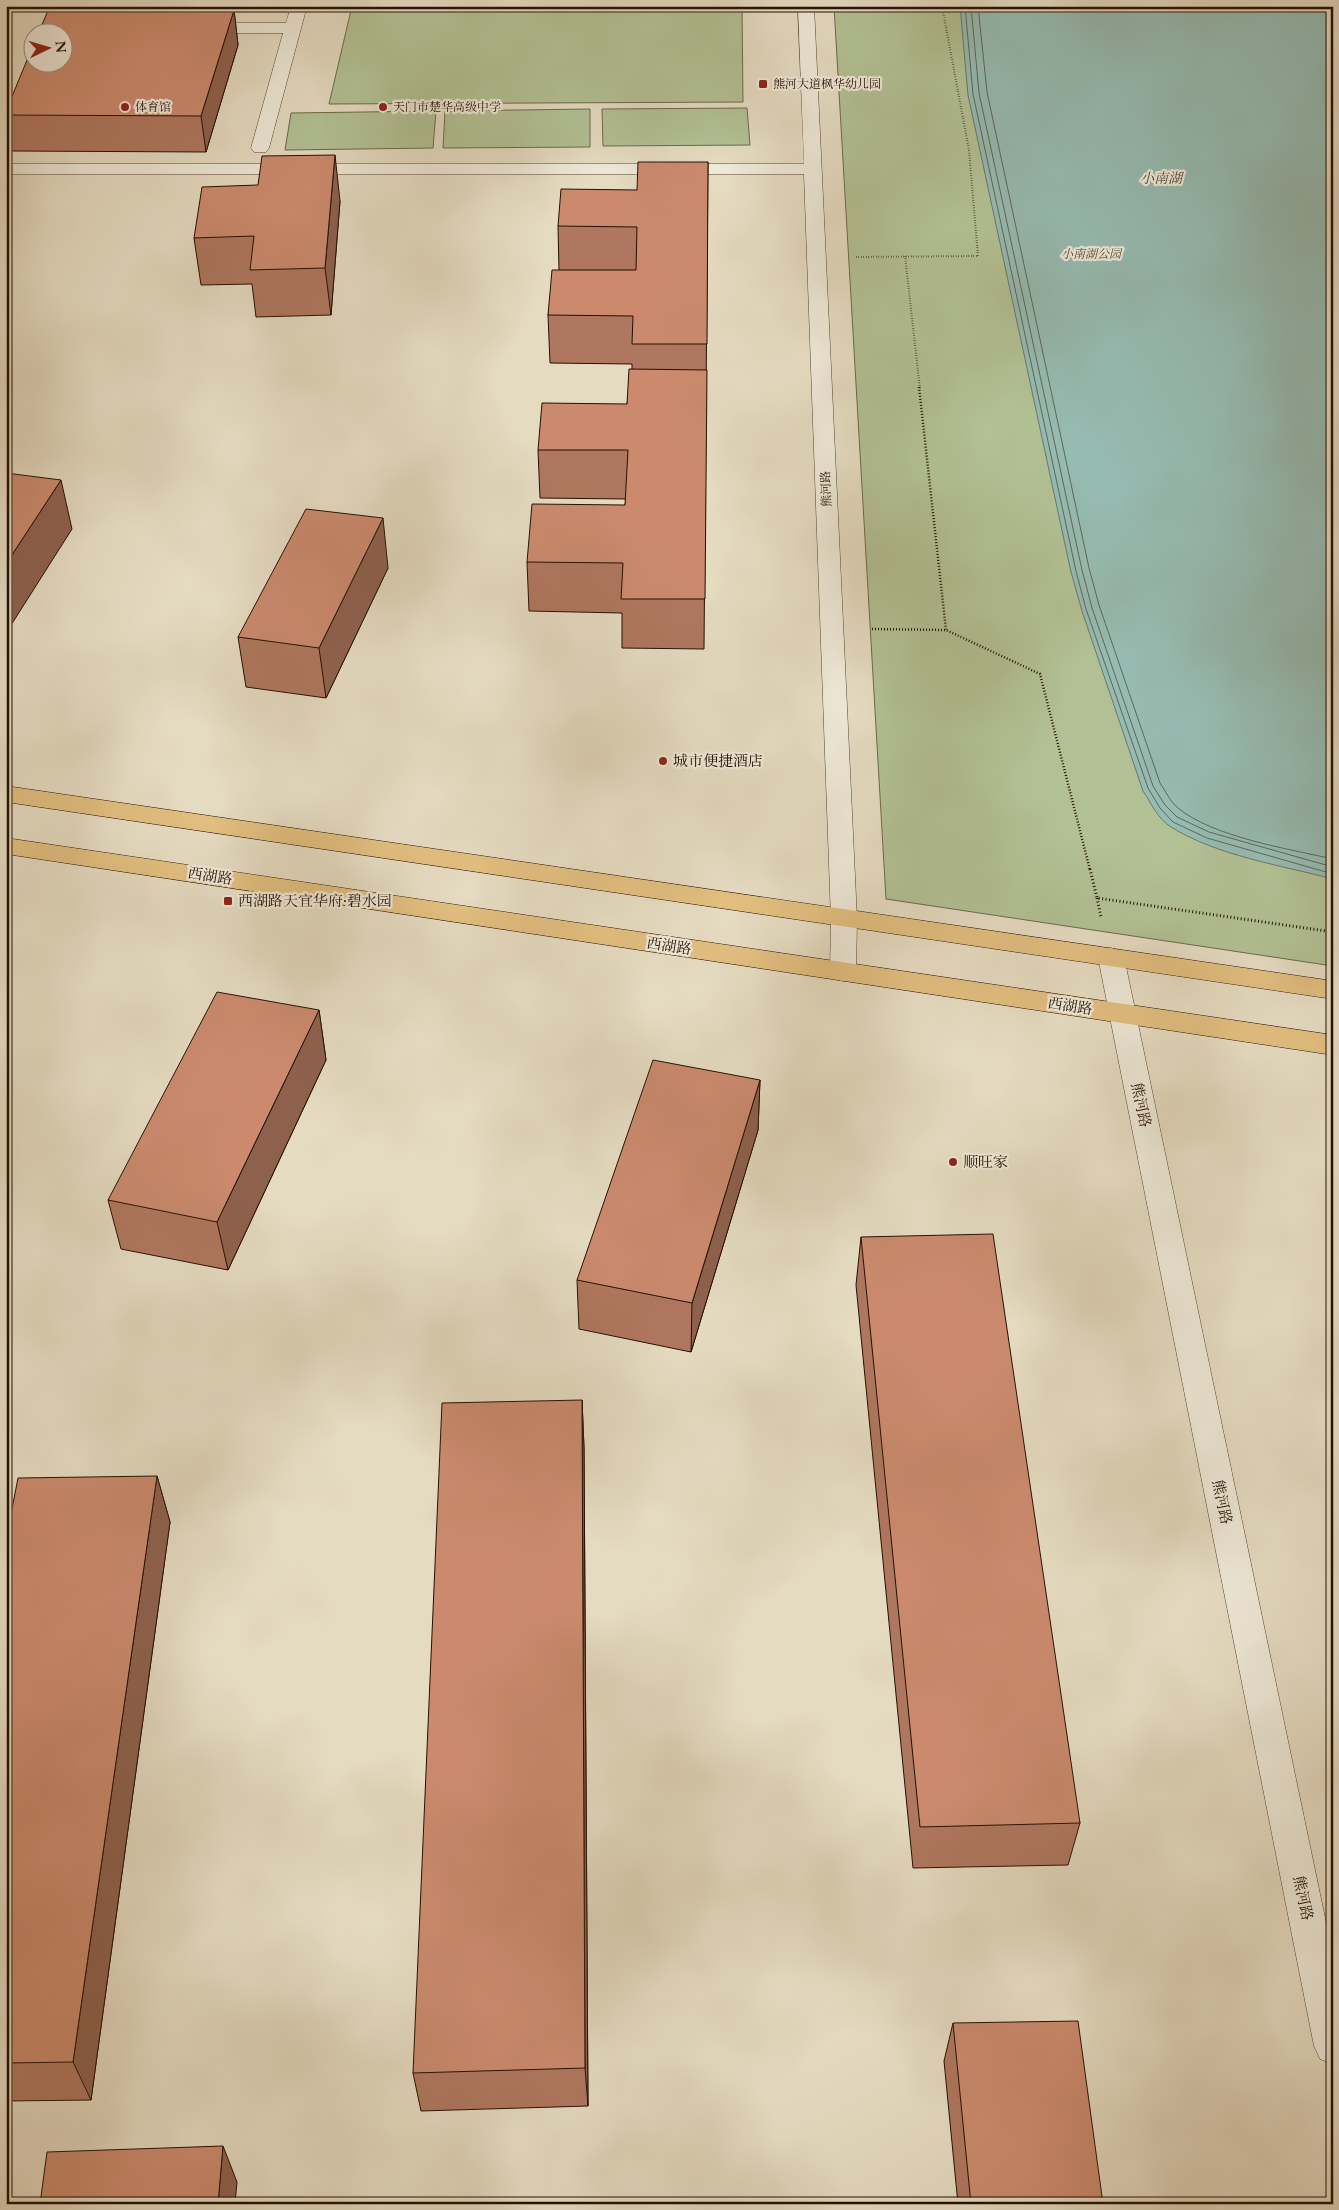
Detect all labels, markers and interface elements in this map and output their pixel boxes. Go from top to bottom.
north arrow [22,22,72,72]
text: N [50,40,70,54]
place label: 熊河大道枫华幼儿园 [773,76,881,92]
marker: 熊河大道枫华幼儿园 [757,78,769,90]
place label: 体育馆 [135,99,171,115]
place label: 天门市楚华高级中学 [393,99,501,115]
marker: 体育馆 [119,101,131,113]
marker: 天门市楚华高级中学 [377,101,389,113]
water label: 小南湖 [1140,169,1185,188]
park label: 小南湖公园 [1061,246,1123,262]
street label: 熊河路 [817,471,835,507]
place label: 城市便捷酒店 [673,751,763,771]
marker: 城市便捷酒店 [657,755,669,767]
street label: 西湖路 [186,863,234,889]
place label: 西湖路天宜华府·碧水园 [238,891,392,911]
marker: 西湖路天宜华府·碧水园 [222,895,234,907]
street label: 西湖路 [645,933,693,959]
street label: 西湖路 [1046,993,1094,1019]
street label: 熊河路 [1127,1081,1155,1129]
place label: 顺旺家 [963,1152,1008,1172]
marker: 顺旺家 [947,1156,959,1168]
street label: 熊河路 [1208,1478,1236,1526]
street label: 熊河路 [1289,1874,1317,1922]

